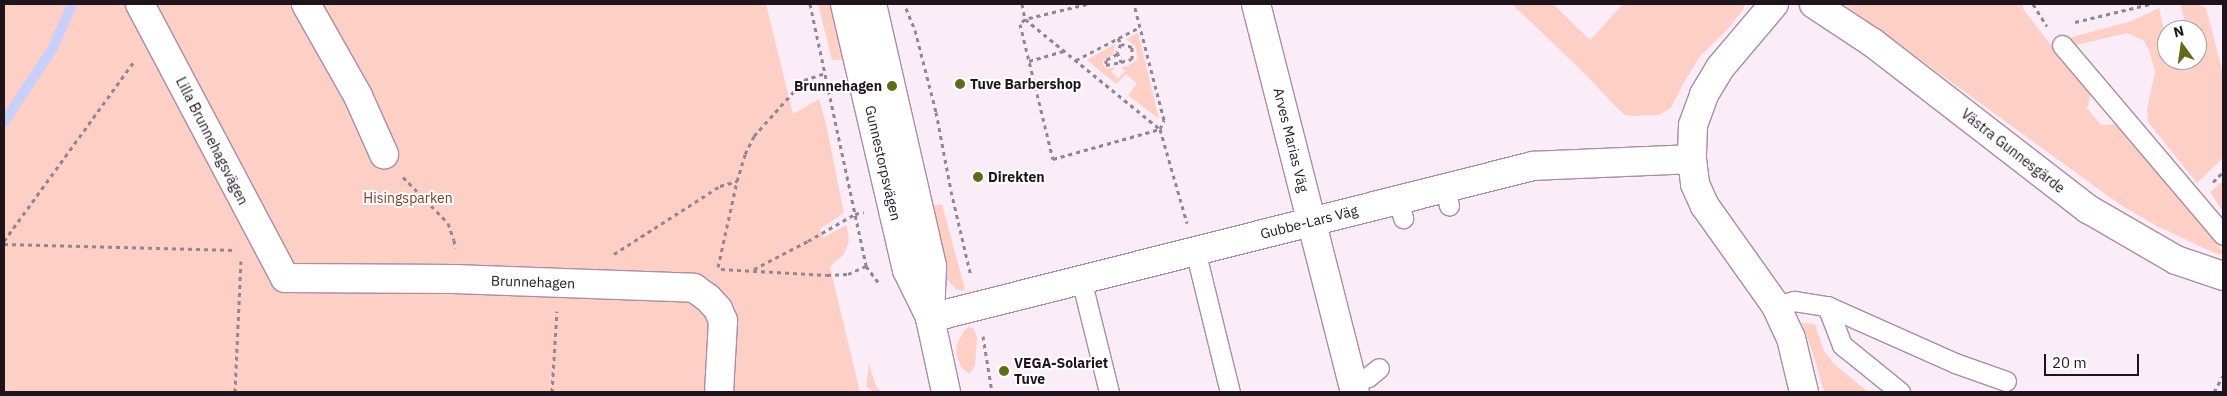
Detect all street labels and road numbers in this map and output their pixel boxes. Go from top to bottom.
street label: Lilla Brunnehagsvägen [172,74,252,208]
street label: Arves Marias Väg [1270,86,1312,194]
street label: Gunnestorpsvägen [862,104,904,222]
street label: Västra Gunnesgärde [1958,105,2068,197]
street label: Gubbe-Lars Väg [1258,202,1360,242]
street label: Brunnehagen [491,272,575,292]

